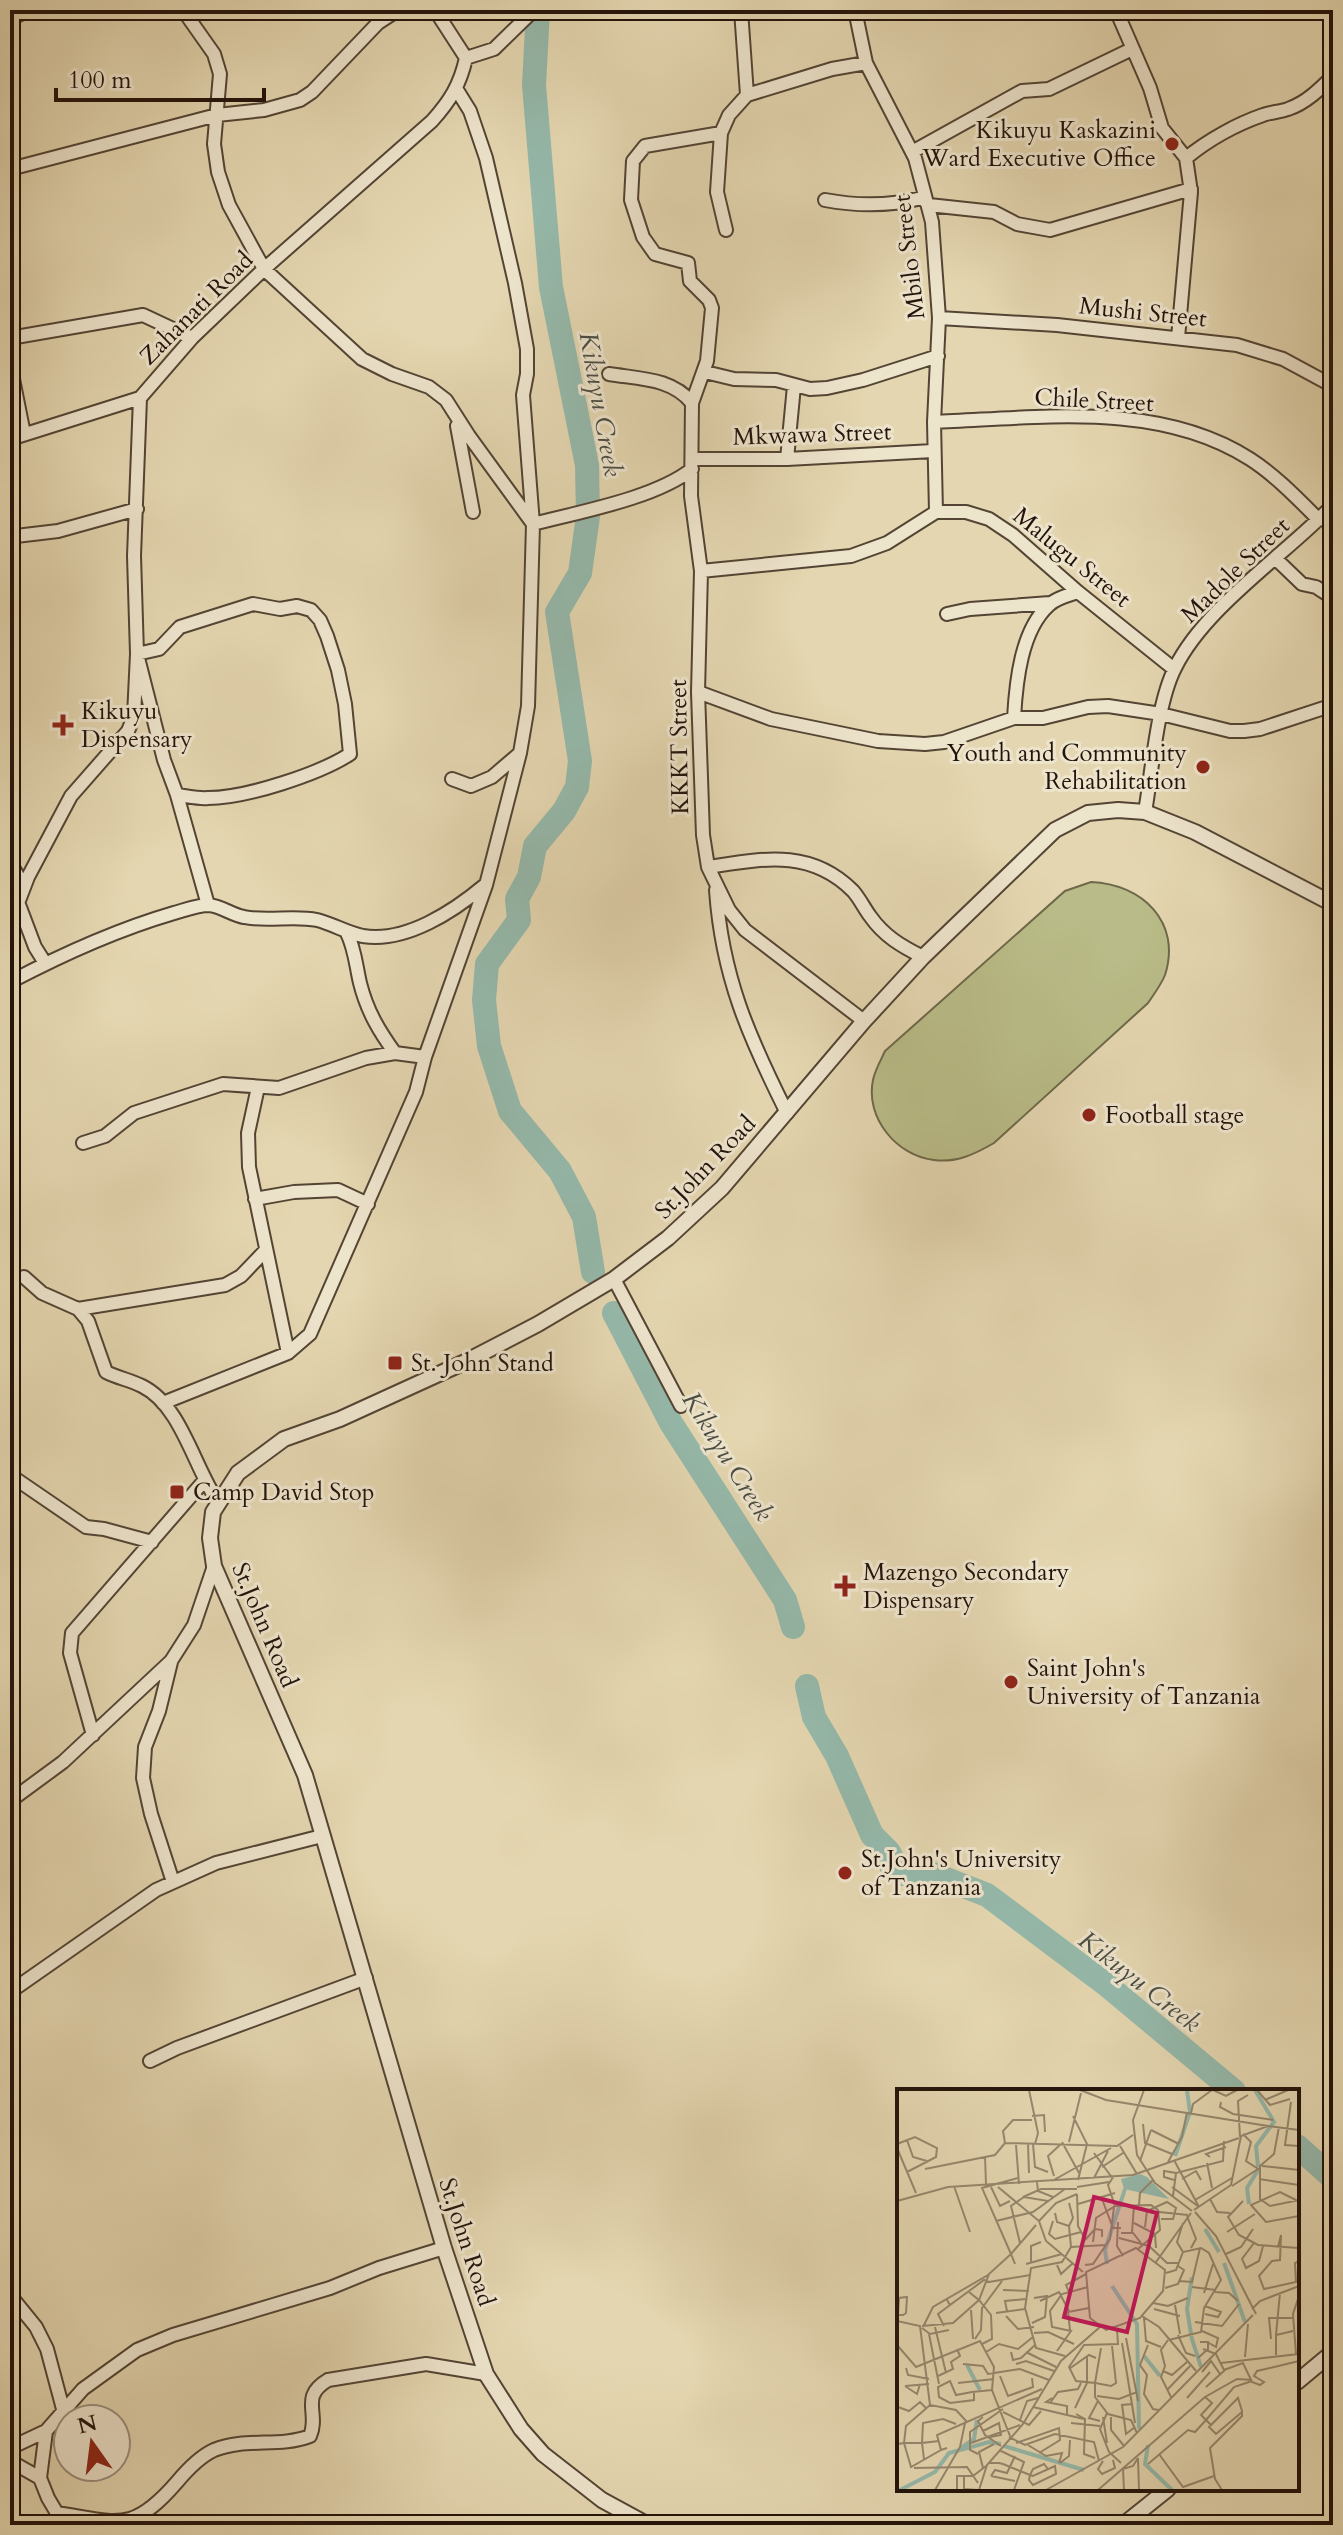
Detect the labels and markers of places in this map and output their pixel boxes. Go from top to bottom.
place label: Kikuyu Kaskazini Ward Executive Office [921,114,1156,175]
marker: Kikuyu Kaskazini Ward Executive Office [1163,135,1181,153]
place label: Kikuyu Dispensary [81,695,193,756]
marker: Kikuyu Dispensary [52,714,74,736]
place label: Youth and Community Rehabilitation [947,737,1187,798]
marker: Youth and Community Rehabilitation [1194,758,1212,776]
place label: Football stage [1105,1099,1244,1132]
marker: Football stage [1080,1106,1098,1124]
place label: St. John Stand [411,1347,554,1380]
marker: St. John Stand [386,1354,404,1372]
place label: Camp David Stop [193,1476,375,1509]
marker: Camp David Stop [168,1483,186,1501]
place label: Mazengo Secondary Dispensary [863,1556,1069,1617]
marker: Mazengo Secondary Dispensary [834,1575,856,1597]
place label: Saint John's University of Tanzania [1027,1652,1261,1713]
marker: Saint John's University of Tanzania [1002,1673,1020,1691]
place label: St.John's University of Tanzania [861,1843,1062,1904]
marker: St.John's University of Tanzania [836,1864,854,1882]

